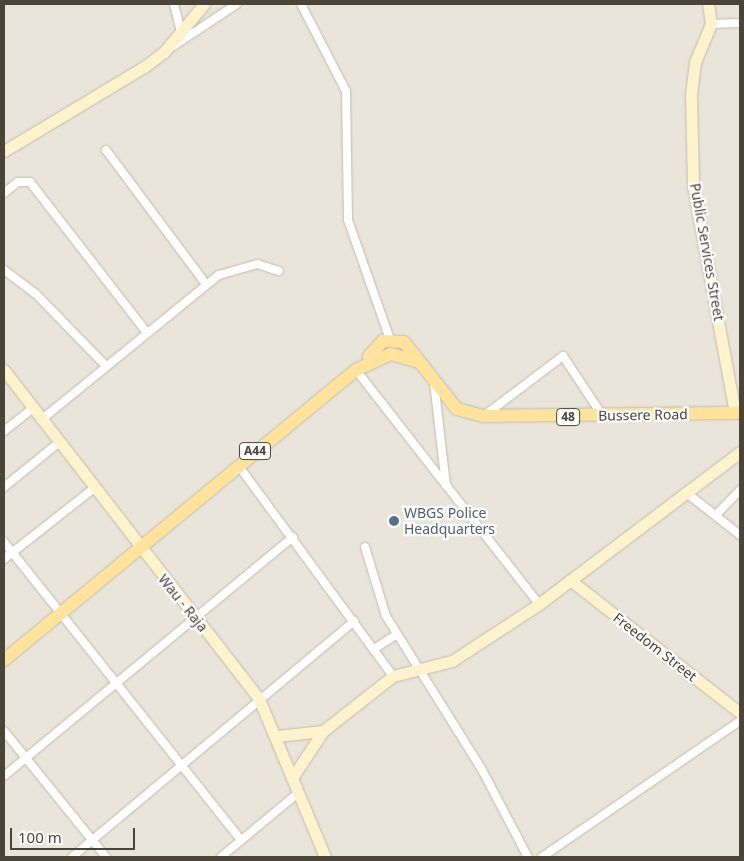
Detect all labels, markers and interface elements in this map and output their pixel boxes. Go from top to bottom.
street label: Public Services Street [687,182,727,322]
street label: Bussere Road [598,406,688,424]
road number: 48 [556,408,580,427]
road number: A44 [239,442,271,461]
place label: WBGS Police Headquarters [404,505,495,538]
marker: WBGS Police Headquarters [388,515,400,527]
street label: Wau - Raja [155,571,211,635]
street label: Freedom Street [610,609,700,685]
scale bar [12,818,138,850]
text: 100 m [18,827,62,847]

